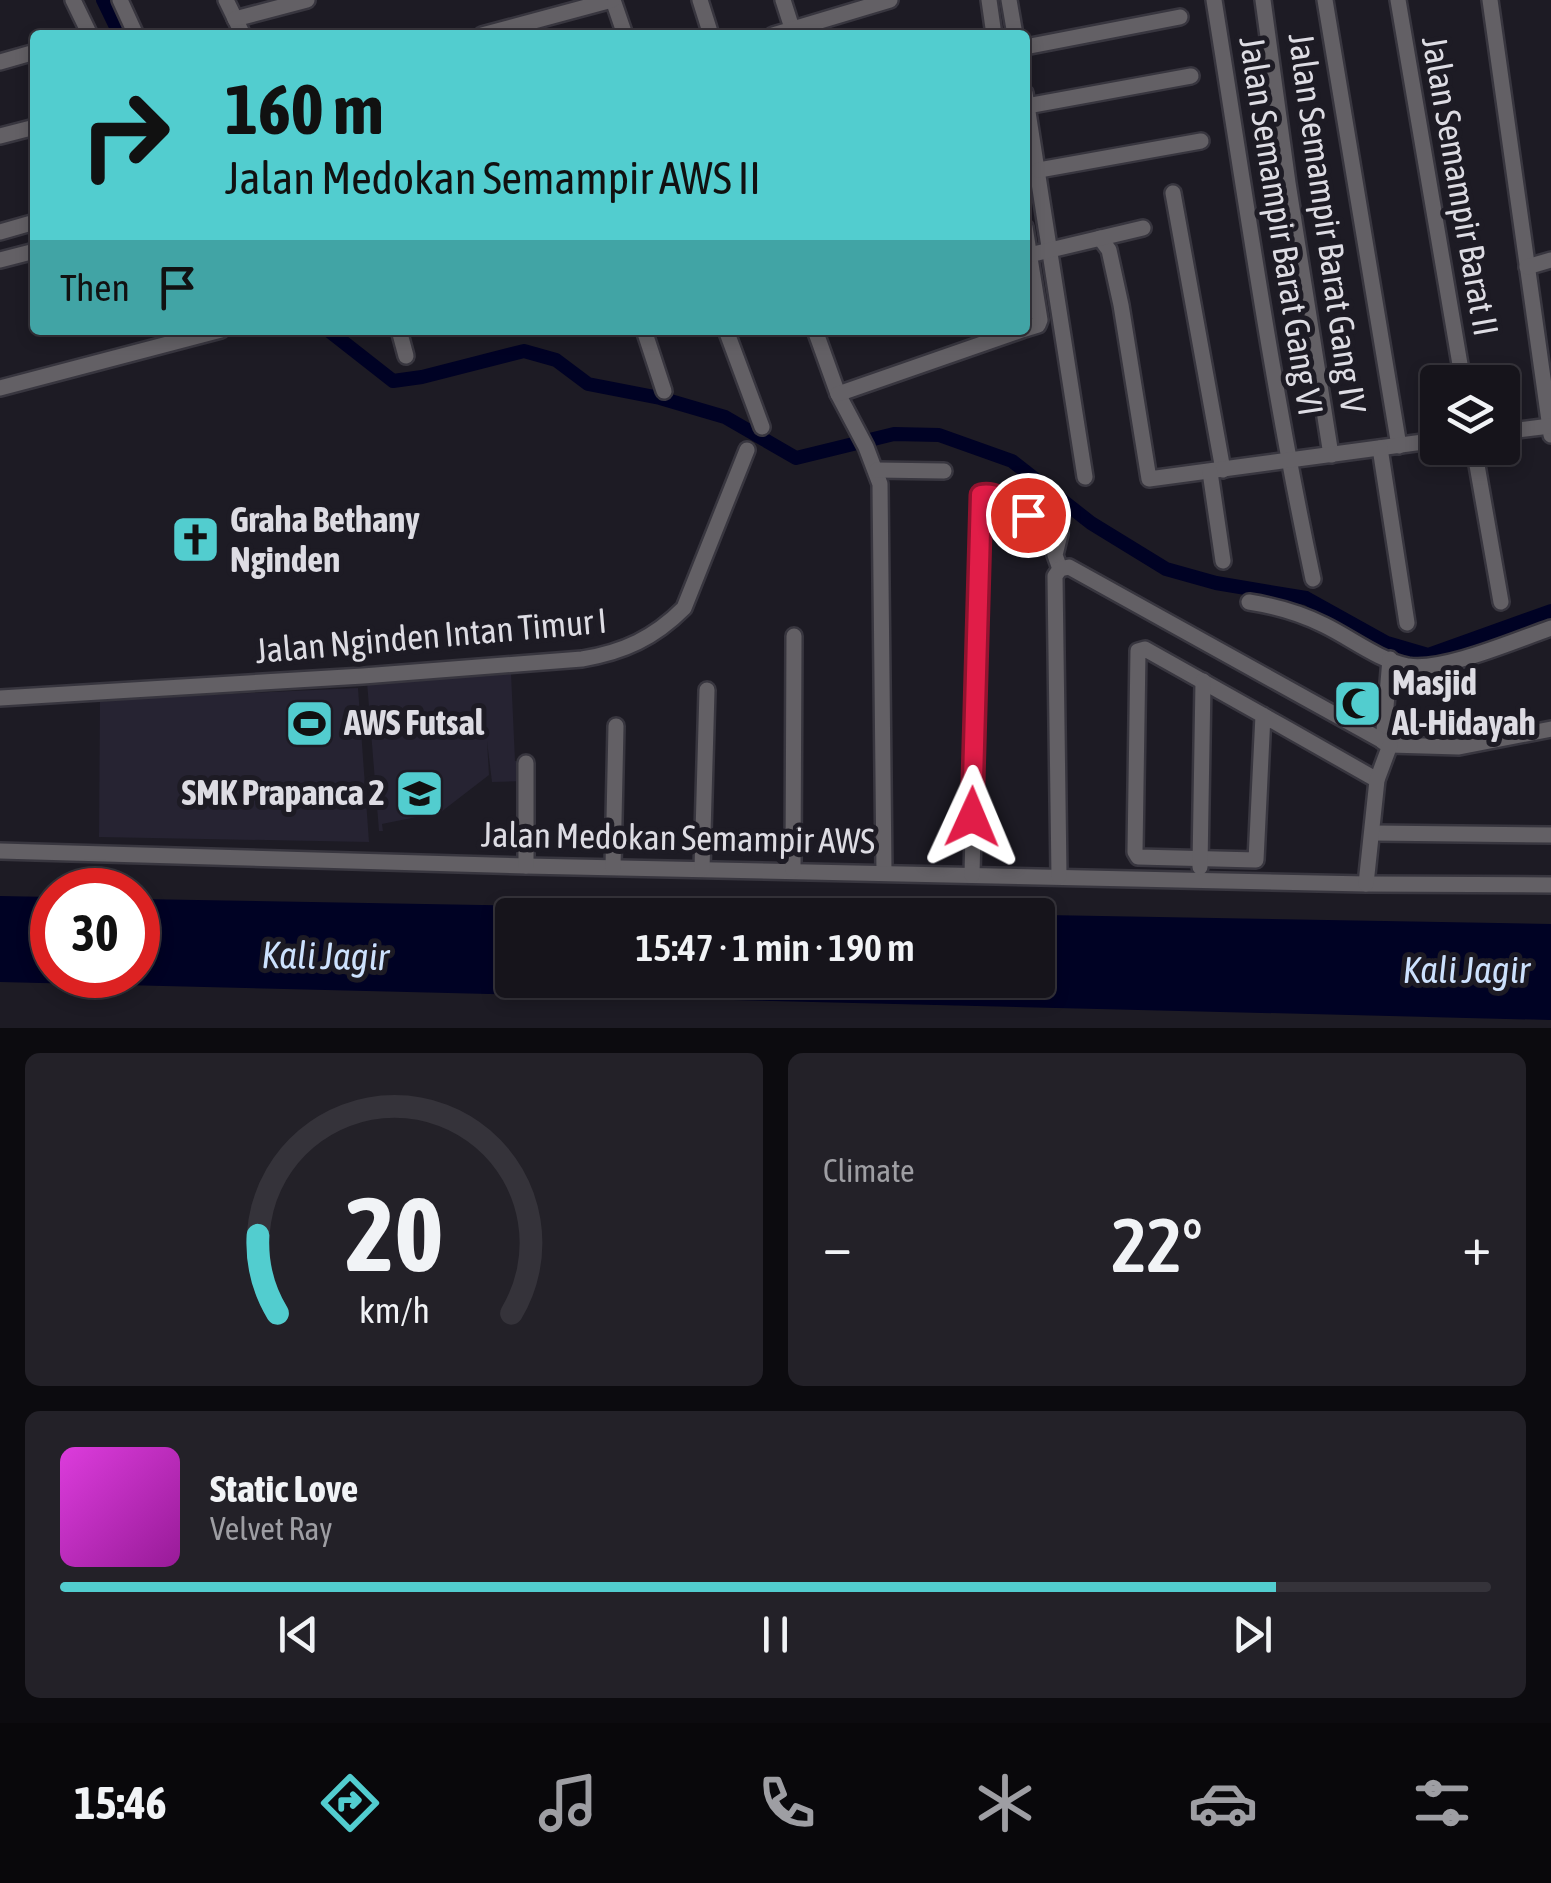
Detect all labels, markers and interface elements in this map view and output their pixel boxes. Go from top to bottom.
street label: Jalan Semampir Barat Gang IV [1282,30,1375,416]
street label: Jalan Semampir Barat Gang VI [1232,33,1332,418]
street label: Jalan Semampir Barat II [1415,33,1507,339]
text: 160 m [225,69,384,149]
icon: right [60,70,190,200]
text: Jalan Medokan Semampir AWS II [225,152,761,204]
icon: arrive [150,260,205,315]
text: Then [60,266,130,309]
map controls [1420,365,1520,465]
button: layers [1420,365,1520,465]
pin [986,473,1071,558]
icon: arrive [1001,488,1056,543]
place label: Graha Bethany Nginden [230,499,420,579]
church icon: Graha Bethany Nginden [169,514,221,566]
street label: Jalan Nginden Intan Timur I [254,600,608,670]
place label: Masjid Al-Hidayah [1391,662,1536,742]
mosque icon: Masjid Al-Hidayah [1331,677,1383,729]
sports icon: AWS Futsal [283,697,335,749]
place label: AWS Futsal [343,702,485,742]
position arrow [920,765,1024,869]
school or university icon: SMK Prapanca 2 [394,767,446,819]
place label: SMK Prapanca 2 [182,772,385,812]
street label: Jalan Medokan Semampir AWS [481,814,875,860]
speed limit sign: 30 [30,868,160,998]
text: 15:47 · 1 min · 190 m [635,926,915,969]
water label: Kali Jagir [261,933,391,978]
water label: Kali Jagir [1402,948,1531,991]
text: Climate [823,1152,915,1189]
text: 20 [345,1174,443,1293]
text: 22° [1111,1202,1203,1288]
text: − [823,1214,852,1277]
text: + [1462,1214,1491,1277]
text: km/h [359,1290,429,1331]
text: Static Love [210,1467,358,1510]
text: Velvet Ray [210,1510,332,1547]
icon: previous [271,1607,326,1662]
icon: pause [748,1607,803,1662]
icon: next [1225,1607,1280,1662]
icon: directions [315,1768,385,1838]
icon: music [533,1768,603,1838]
icon: phone [752,1768,822,1838]
icon: climate [970,1768,1040,1838]
icon: car [1188,1768,1258,1838]
icon: filters [1407,1768,1477,1838]
text: 15:46 [74,1777,167,1829]

